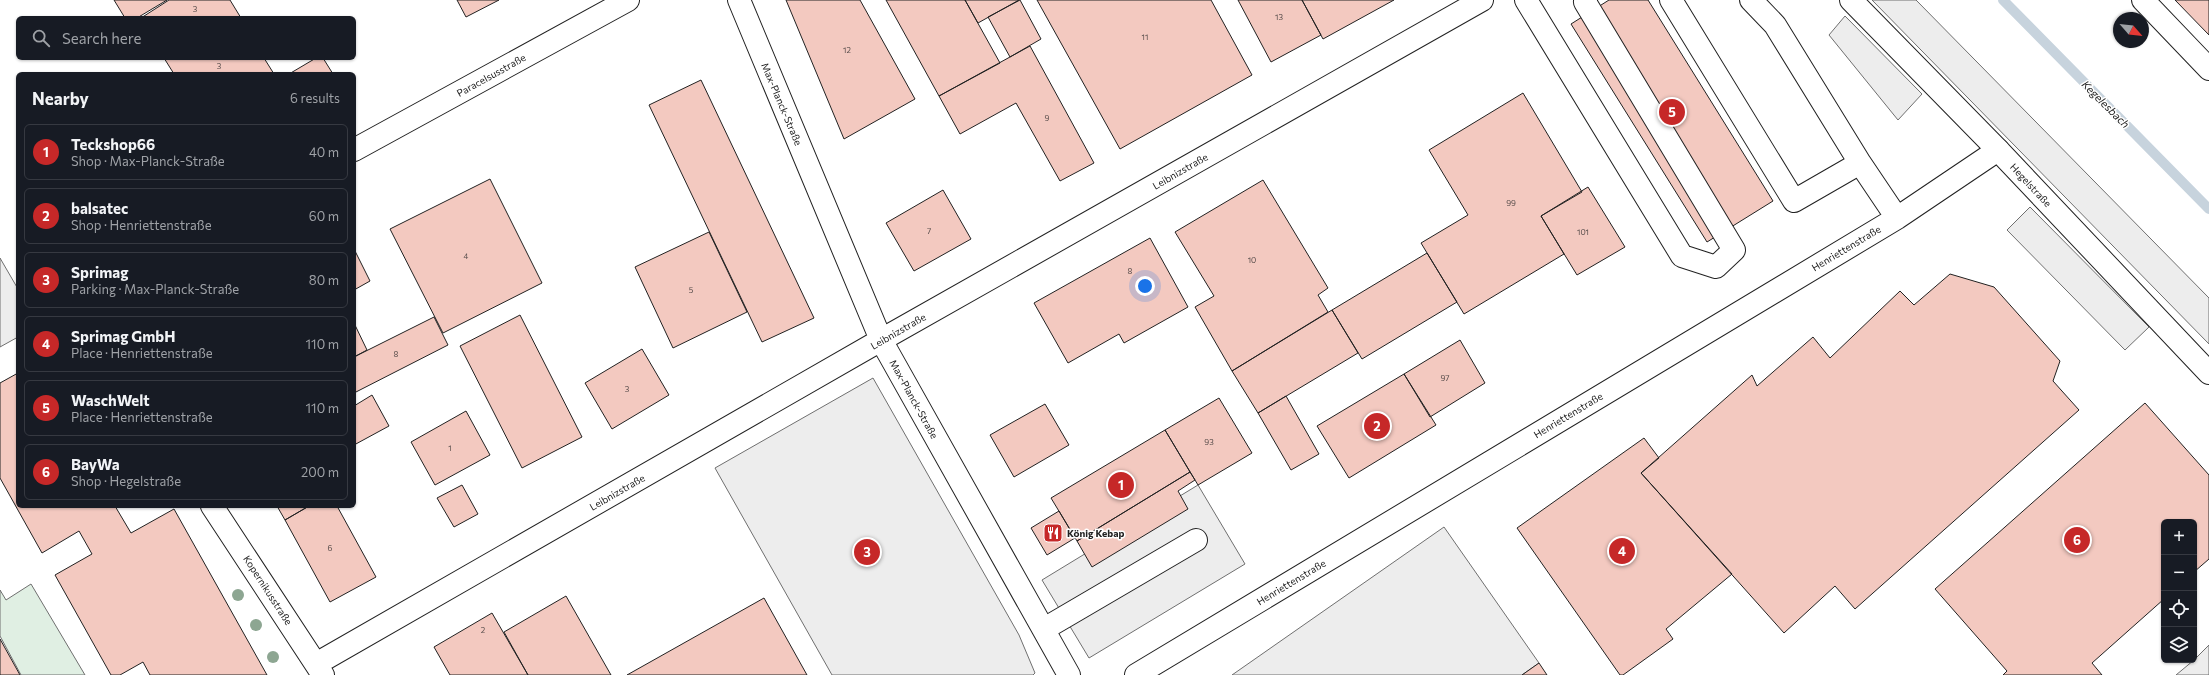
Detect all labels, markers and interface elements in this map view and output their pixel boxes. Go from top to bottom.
house number: 3 [193,4,198,14]
house number: 13 [1275,12,1283,22]
north arrow [2113,12,2149,48]
search box [16,16,356,60]
icon: search [30,27,52,49]
text: Search here [62,29,141,47]
house number: 11 [1142,32,1148,42]
house number: 12 [843,45,851,55]
street label: Paracelsusstraße [454,51,528,99]
house number: 3 [217,61,222,71]
street label: Max-Planck-Straße [759,61,805,147]
water label: Kegelesbach [2080,78,2132,130]
text: Nearby [32,88,89,109]
text: 6 results [290,90,340,106]
pin: 5 [1659,97,1685,127]
house number: 9 [1045,113,1050,123]
text: Teckshop66 [71,135,155,153]
text: 1 [43,144,49,160]
text: 40 m [309,144,339,160]
street label: Leibnizstraße [1150,150,1210,192]
text: Shop · Max-Planck-Straße [71,153,225,169]
street label: Hegelstraße [2008,161,2054,209]
house number: 99 [1506,198,1516,208]
text: balsatec [71,199,128,217]
text: 2 [42,208,50,224]
text: 60 m [309,208,339,224]
text: Shop · Henriettenstraße [71,217,212,233]
street label: Henriettenstraße [1809,223,1883,273]
house number: 7 [927,226,931,236]
house number: 101 [1577,227,1589,237]
house number: 4 [464,251,469,261]
house number: 10 [1248,255,1256,265]
text: Sprimag [71,263,129,281]
house number: 8 [1128,266,1133,276]
text: 3 [42,272,50,288]
text: 80 m [309,272,339,288]
your location [1135,276,1155,296]
text: Parking · Max-Planck-Straße [71,281,239,297]
house number: 5 [689,285,694,295]
street label: Leibnizstraße [868,310,928,352]
text: Sprimag GmbH [71,327,176,345]
text: 4 [42,336,50,352]
text: 110 m [306,336,339,352]
text: Place · Henriettenstraße [71,345,213,361]
house number: 8 [394,349,399,359]
street label: Max-Planck-Straße [887,357,941,441]
house number: 97 [1440,373,1450,383]
house number: 3 [625,384,630,394]
street label: Henriettenstraße [1531,390,1605,440]
text: WaschWelt [71,391,150,409]
text: 5 [42,400,50,416]
text: 110 m [306,400,339,416]
text: Place · Henriettenstraße [71,409,213,425]
pin: 2 [1364,411,1390,441]
house number: 93 [1204,437,1214,447]
house number: 1 [448,443,452,453]
text: BayWa [71,455,120,473]
text: 6 [42,464,50,480]
text: 200 m [301,464,339,480]
pin: 1 [1108,470,1134,500]
street label: Leibnizstraße [587,471,647,513]
text: Shop · Hegelstraße [71,473,181,489]
map controls [2161,519,2197,663]
button: + [2161,519,2197,555]
restaurant icon: König Kebap [1042,522,1064,544]
pin: 6 [2064,525,2090,555]
place label: König Kebap [1067,527,1125,539]
pin: 4 [1609,536,1635,566]
pin: 3 [854,537,880,567]
house number: 6 [328,543,333,553]
street label: Kopernikusstraße [241,553,295,627]
button: − [2161,555,2197,591]
street label: Henriettenstraße [1254,557,1328,607]
button: locate [2161,591,2197,627]
house number: 2 [481,625,486,635]
button: layers [2161,627,2197,663]

